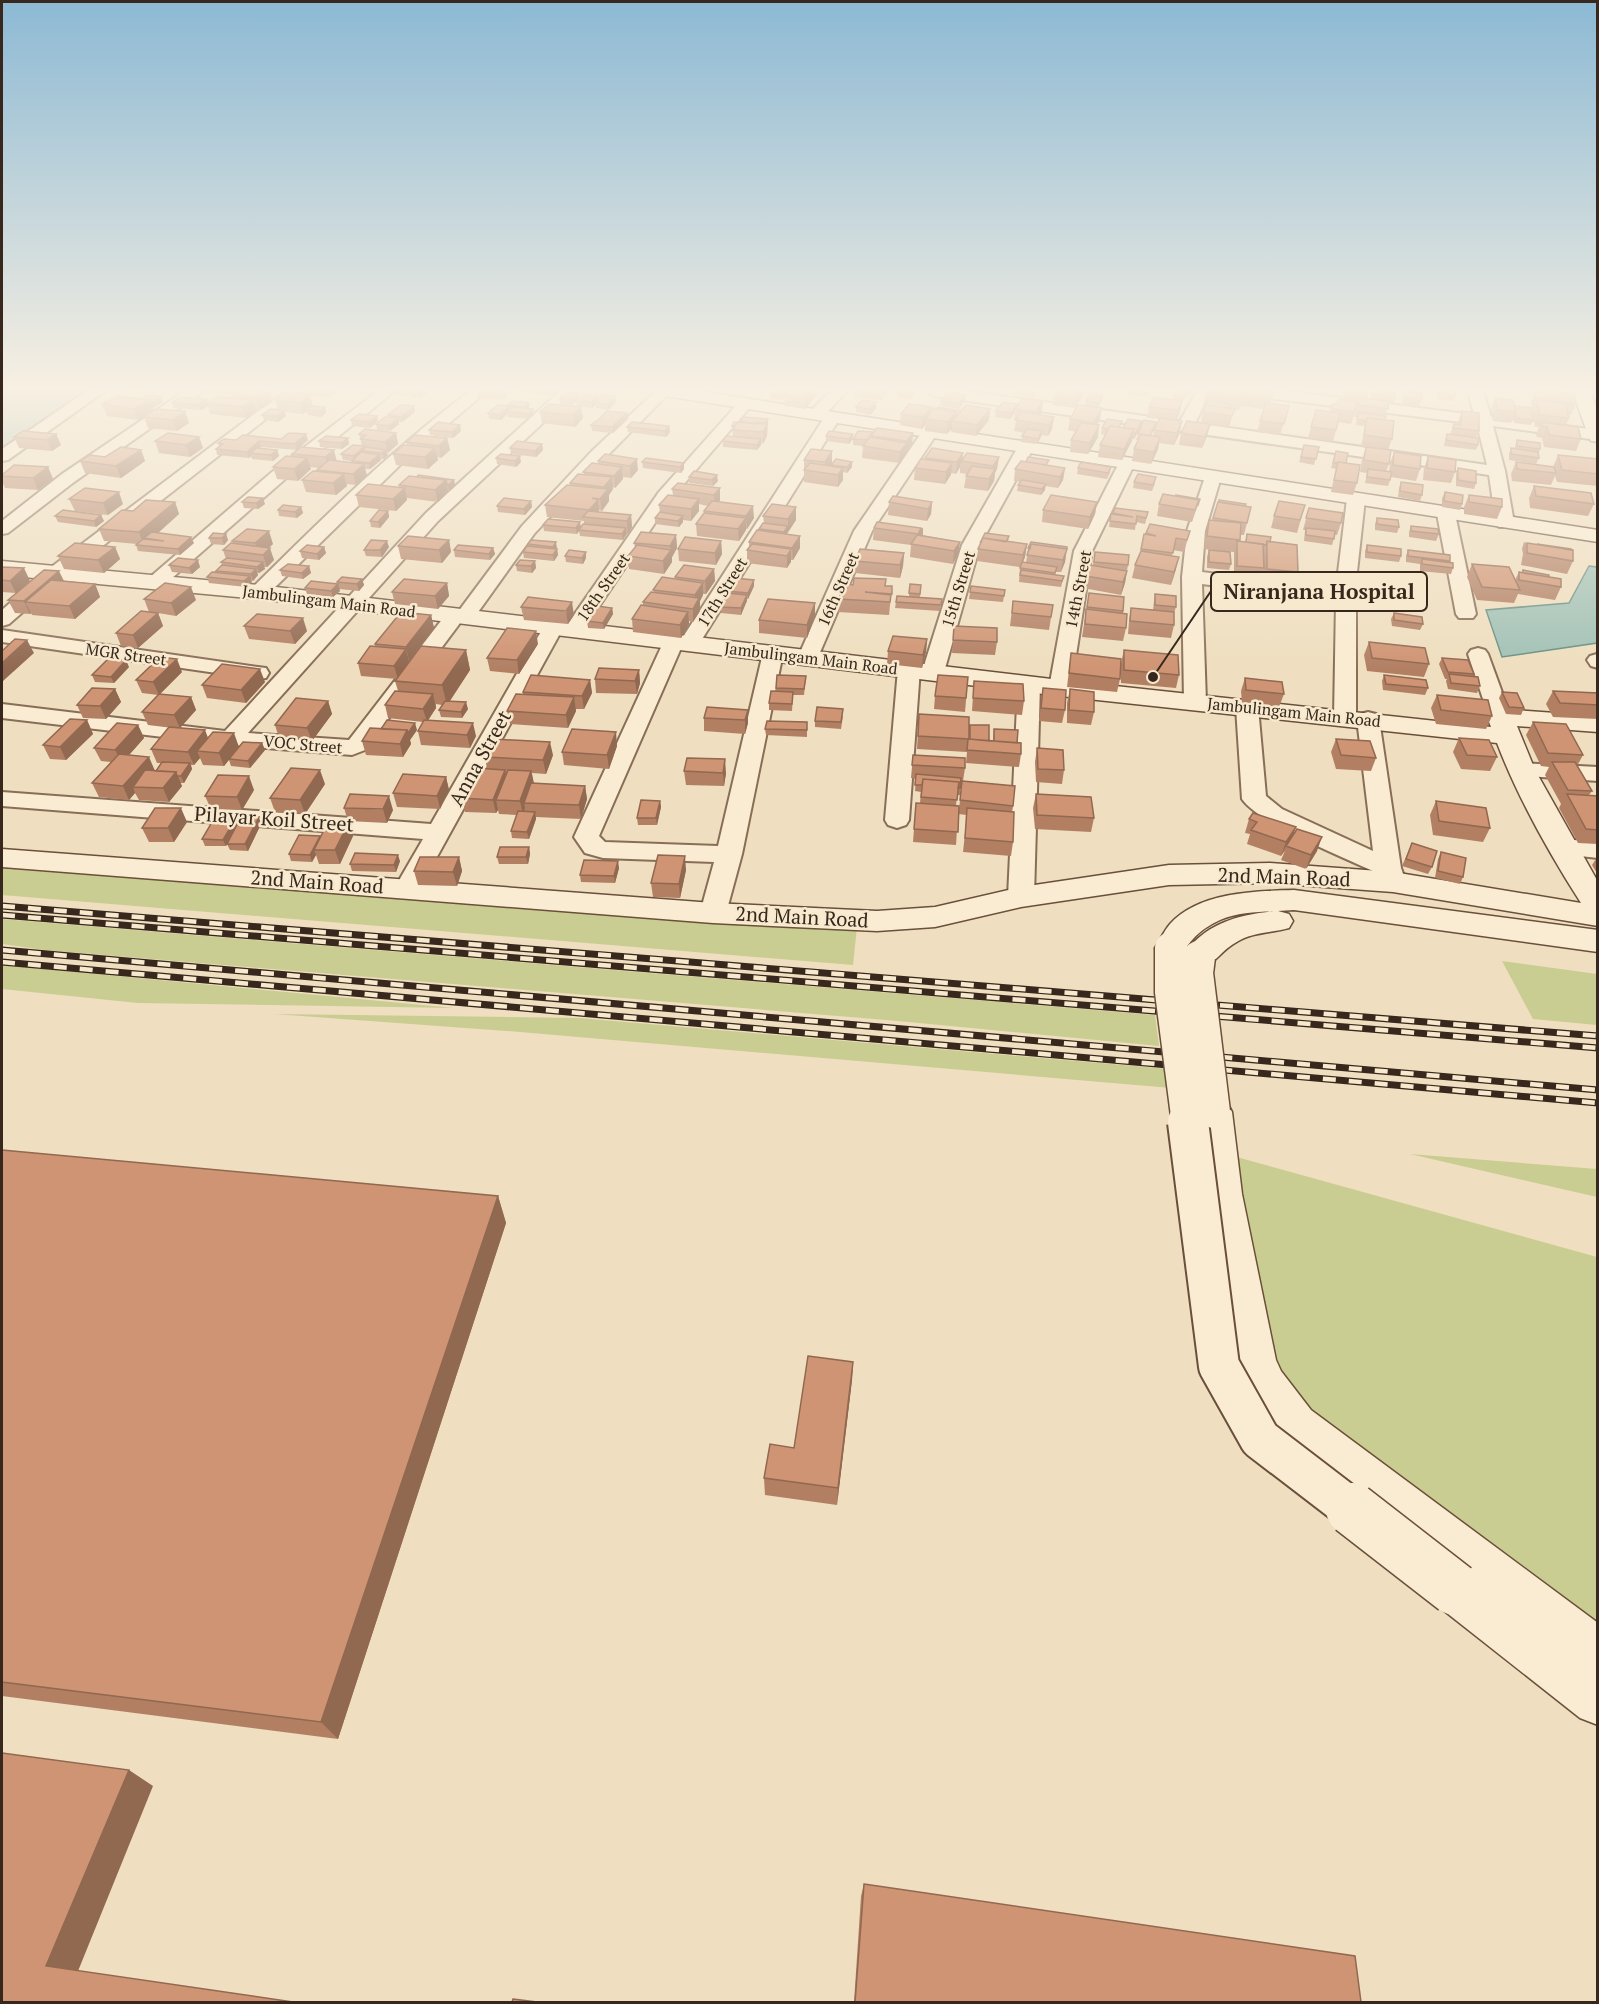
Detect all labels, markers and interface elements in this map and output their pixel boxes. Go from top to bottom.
street label: 18th Street [571,548,635,626]
street label: 16th Street [812,548,864,630]
street label: 15th Street [936,548,980,630]
street label: 14th Street [1060,548,1096,630]
street label: 17th Street [692,553,752,631]
callout: Niranjana Hospital [1211,572,1427,611]
text: Niranjana Hospital [1223,577,1415,605]
street label: Jambulingam Main Road [241,579,417,623]
street label: Jambulingam Main Road [723,636,899,680]
street label: MGR Street [84,637,168,671]
street label: Jambulingam Main Road [1206,692,1382,732]
street label: Anna Street [442,704,517,811]
street label: VOC Street [263,730,343,758]
street label: Pilayar Koil Street [193,799,355,838]
street label: 2nd Main Road [1217,861,1351,892]
street label: 2nd Main Road [250,863,384,900]
street label: 2nd Main Road [735,900,869,933]

